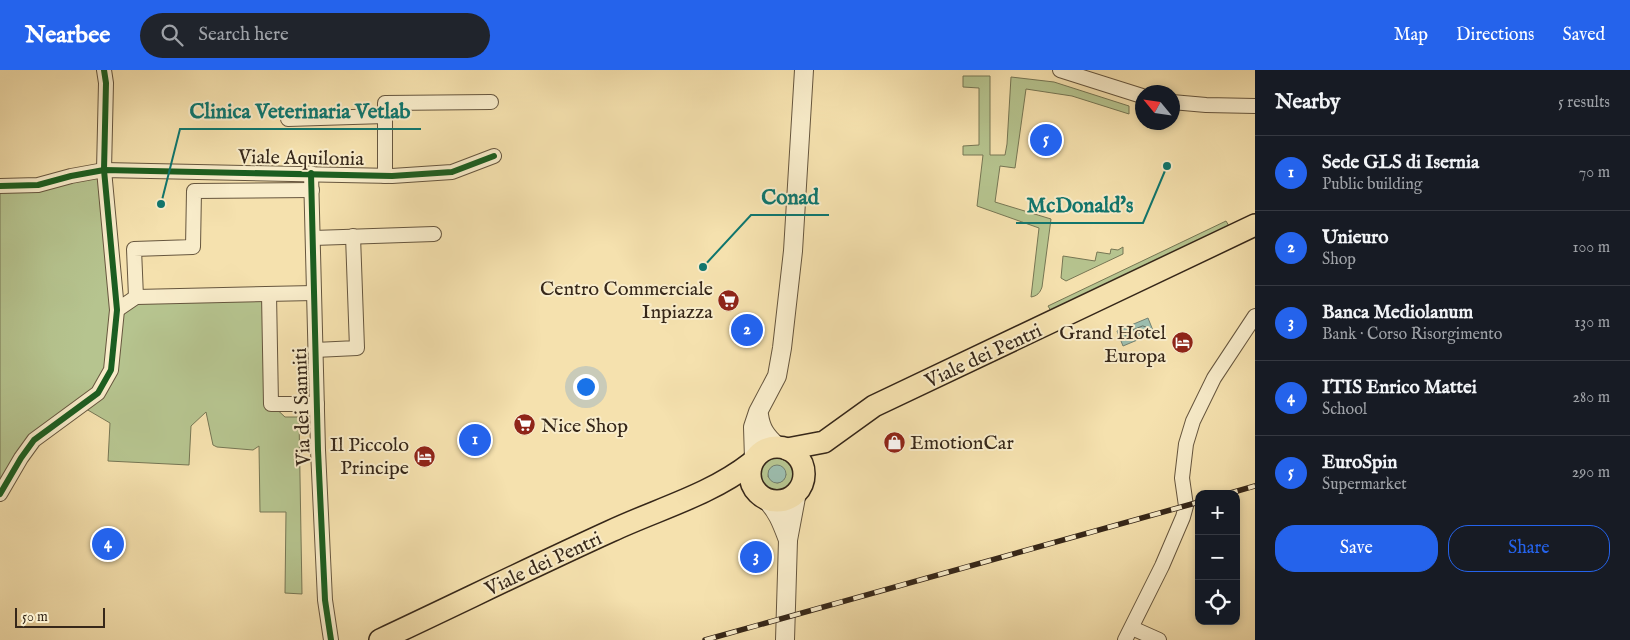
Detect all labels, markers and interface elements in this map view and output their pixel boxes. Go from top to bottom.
search box [140,13,490,58]
text: Nearbee [25,20,110,51]
icon: search [158,21,186,49]
text: Search here [198,23,289,47]
text: Map [1394,24,1428,47]
text: Directions [1456,24,1534,47]
text: Saved [1562,24,1605,47]
north arrow [1135,85,1180,130]
text: Nearby [1275,89,1340,116]
callout: Clinica Veterinaria Vetlab [180,93,421,129]
text: 5 results [1558,93,1610,113]
text: Clinica Veterinaria Vetlab [189,99,411,126]
pin: 5 [1030,121,1062,159]
street label: Viale Aquilonia [237,145,364,172]
text: Sede GLS di Isernia [1322,151,1479,175]
text: 1 [1288,163,1294,183]
text: 70 m [1579,163,1610,183]
text: Public building [1322,175,1422,195]
callout: Conad [751,179,829,215]
text: Conad [761,185,820,212]
callout: McDonald's [1016,187,1143,223]
text: McDonald's [1027,193,1133,220]
text: Unieuro [1322,226,1389,250]
text: 2 [1287,238,1295,258]
text: 100 m [1573,238,1610,258]
text: Shop [1322,250,1356,270]
place label: Centro Commerciale Inpiazza [540,277,713,325]
supermarket icon: Centro Commerciale Inpiazza [717,288,741,312]
text: Banca Mediolanum [1322,301,1473,325]
pin: 2 [731,311,763,349]
text: 3 [1288,313,1294,333]
text: 130 m [1574,313,1610,333]
street label: Viale dei Pentri [920,318,1046,395]
place label: Grand Hotel Europa [1059,321,1167,369]
text: Bank · Corso Risorgimento [1322,325,1502,345]
hotel icon: Grand Hotel Europa [1170,331,1194,355]
street label: Via dei Sanniti [288,347,317,468]
your location [573,374,599,400]
text: ITIS Enrico Mattei [1322,376,1477,400]
text: 4 [1287,388,1295,408]
text: 280 m [1573,388,1610,408]
text: School [1322,400,1367,420]
supermarket icon: Nice Shop [513,413,537,437]
place label: Nice Shop [541,414,628,439]
pin: 1 [459,421,491,459]
shop icon: EmotionCar [882,430,906,454]
place label: EmotionCar [910,431,1014,456]
place label: Il Piccolo Principe [330,433,409,481]
hotel icon: Il Piccolo Principe [413,444,437,468]
text: EuroSpin [1322,451,1397,475]
text: 5 [1288,463,1294,483]
text: 290 m [1572,463,1610,483]
text: Supermarket [1322,475,1407,495]
map controls [1195,490,1240,625]
button: + [1195,490,1240,535]
pin: 4 [92,525,124,563]
button: Save [1275,525,1438,572]
button: Share [1448,525,1610,572]
street label: Viale dei Pentri [480,526,606,603]
button: − [1195,535,1240,580]
pin: 3 [740,538,772,576]
button: locate [1195,580,1240,625]
scale bar [15,605,105,628]
text: 50 m [22,608,48,626]

